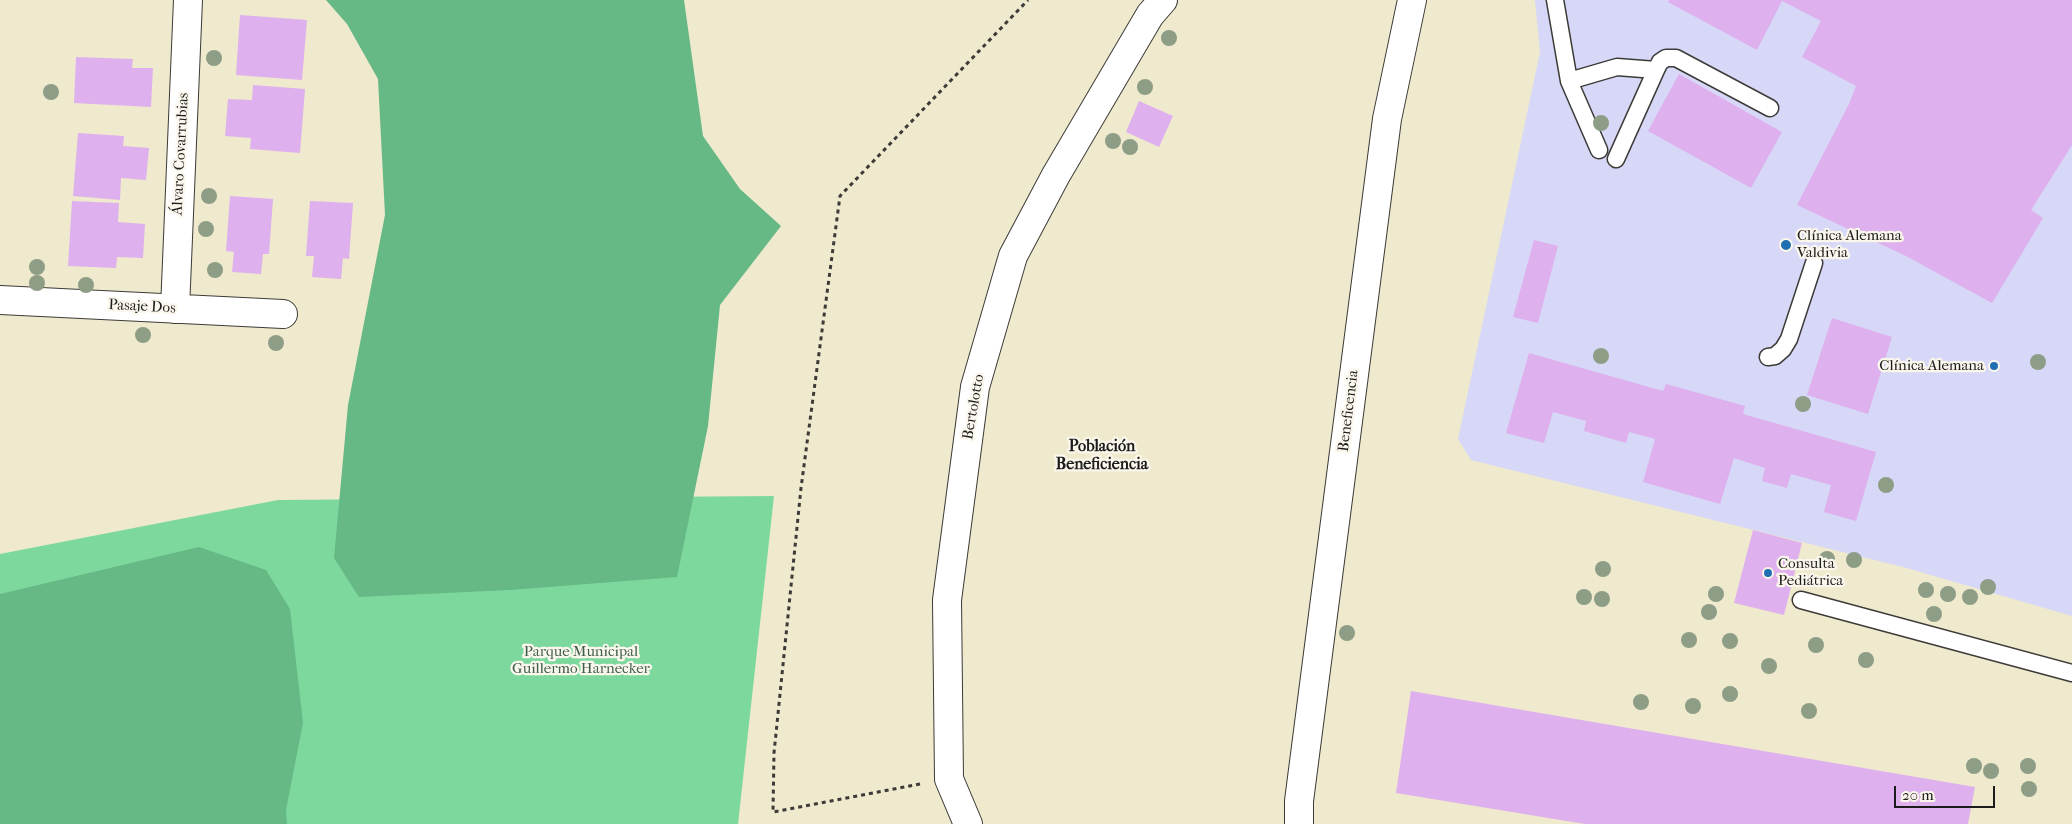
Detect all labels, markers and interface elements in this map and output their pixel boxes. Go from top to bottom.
street label: Álvaro Covarrubias [169,92,193,216]
place label: Clínica Alemana Valdivia [1797,227,1902,262]
marker: Clínica Alemana Valdivia [1779,238,1793,252]
street label: Pasaje Dos [108,296,176,318]
place label: Clínica Alemana [1879,357,1984,375]
marker: Clínica Alemana [1988,360,2000,372]
street label: Beneficencia [1335,369,1363,453]
street label: Bertolotto [959,373,989,441]
district label: Población Beneficiencia [1056,437,1148,475]
place label: Consulta Pediátrica [1778,555,1843,590]
marker: Consulta Pediátrica [1762,567,1774,579]
park label: Parque Municipal Guillermo Harnecker [512,643,650,678]
scale bar [1897,776,1998,808]
text: 20 m [1902,786,1934,804]

